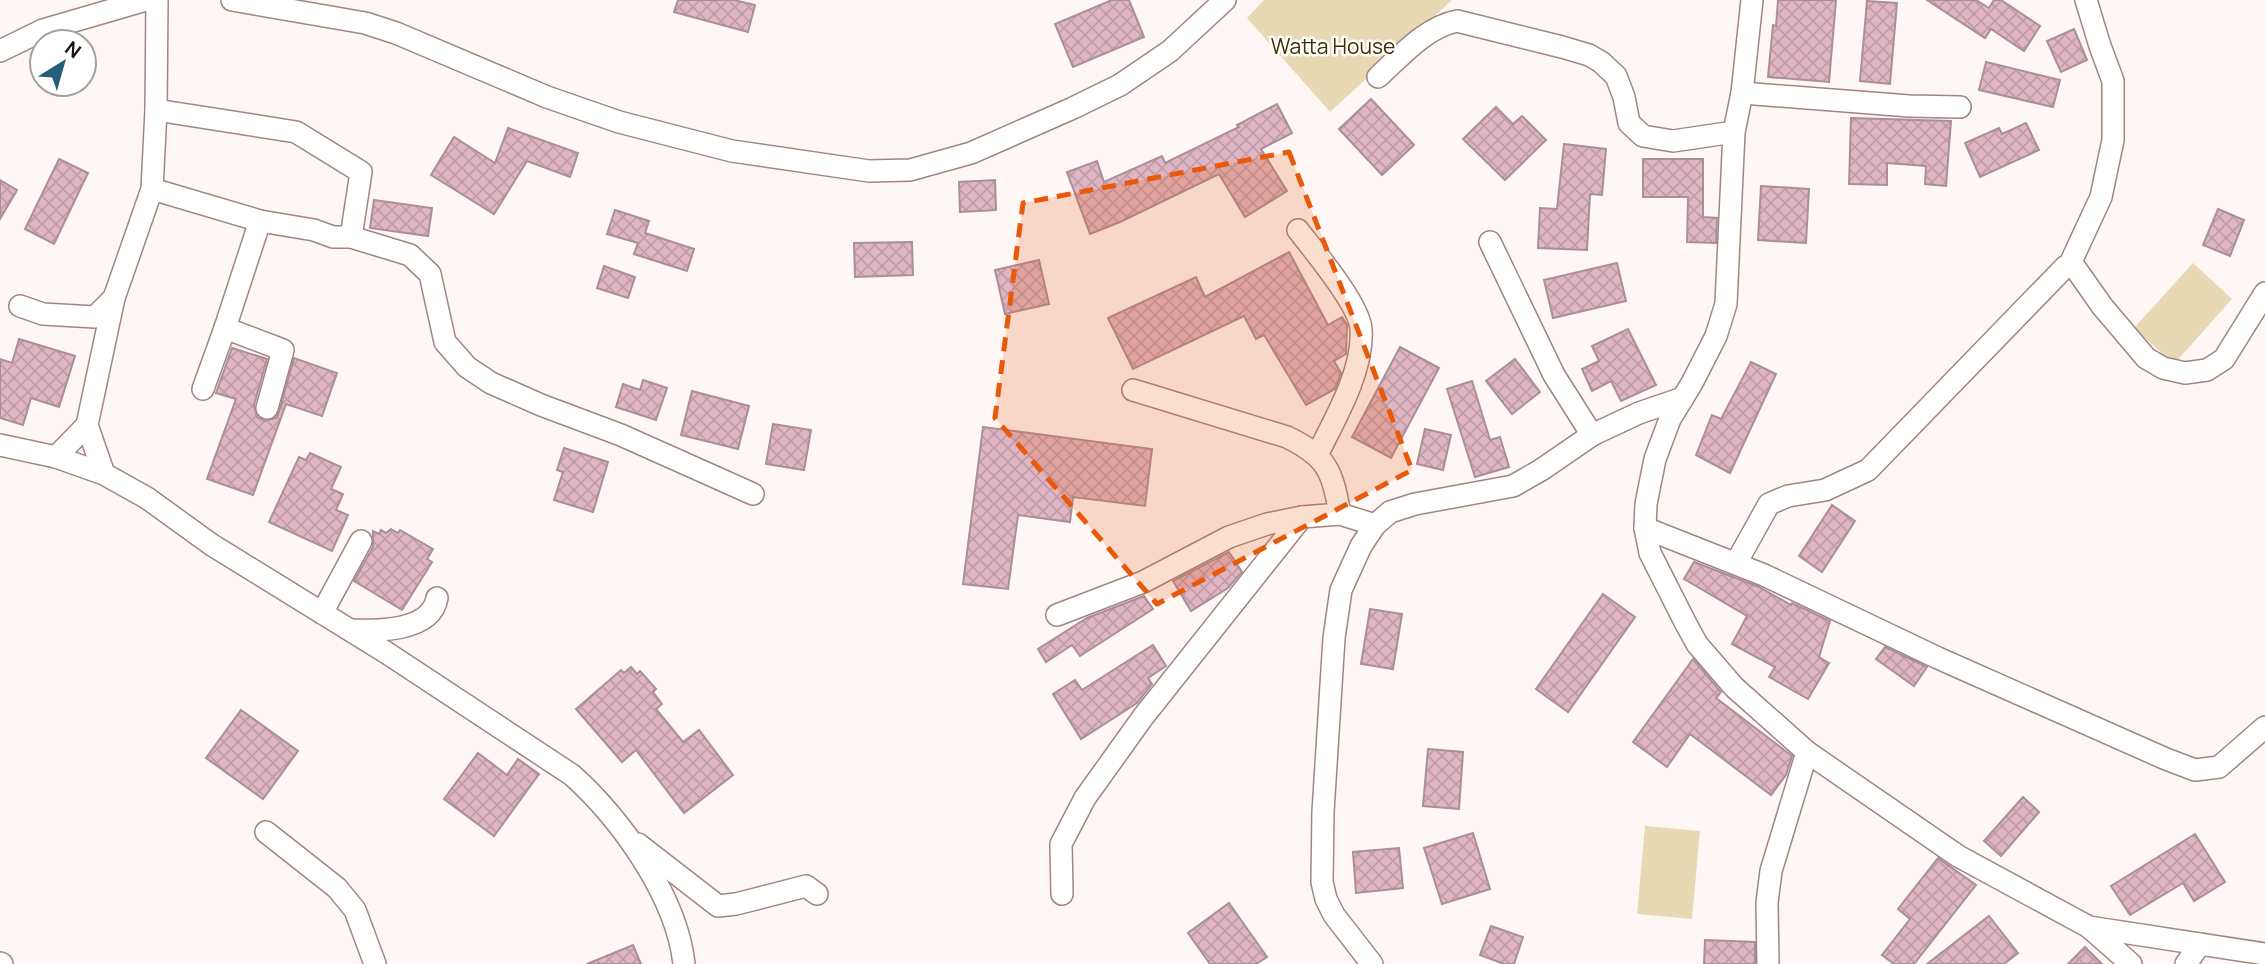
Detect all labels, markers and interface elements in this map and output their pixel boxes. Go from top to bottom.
north arrow [28,28,98,98]
park label: Watta House [1271,32,1395,60]
text: N [60,35,87,64]

